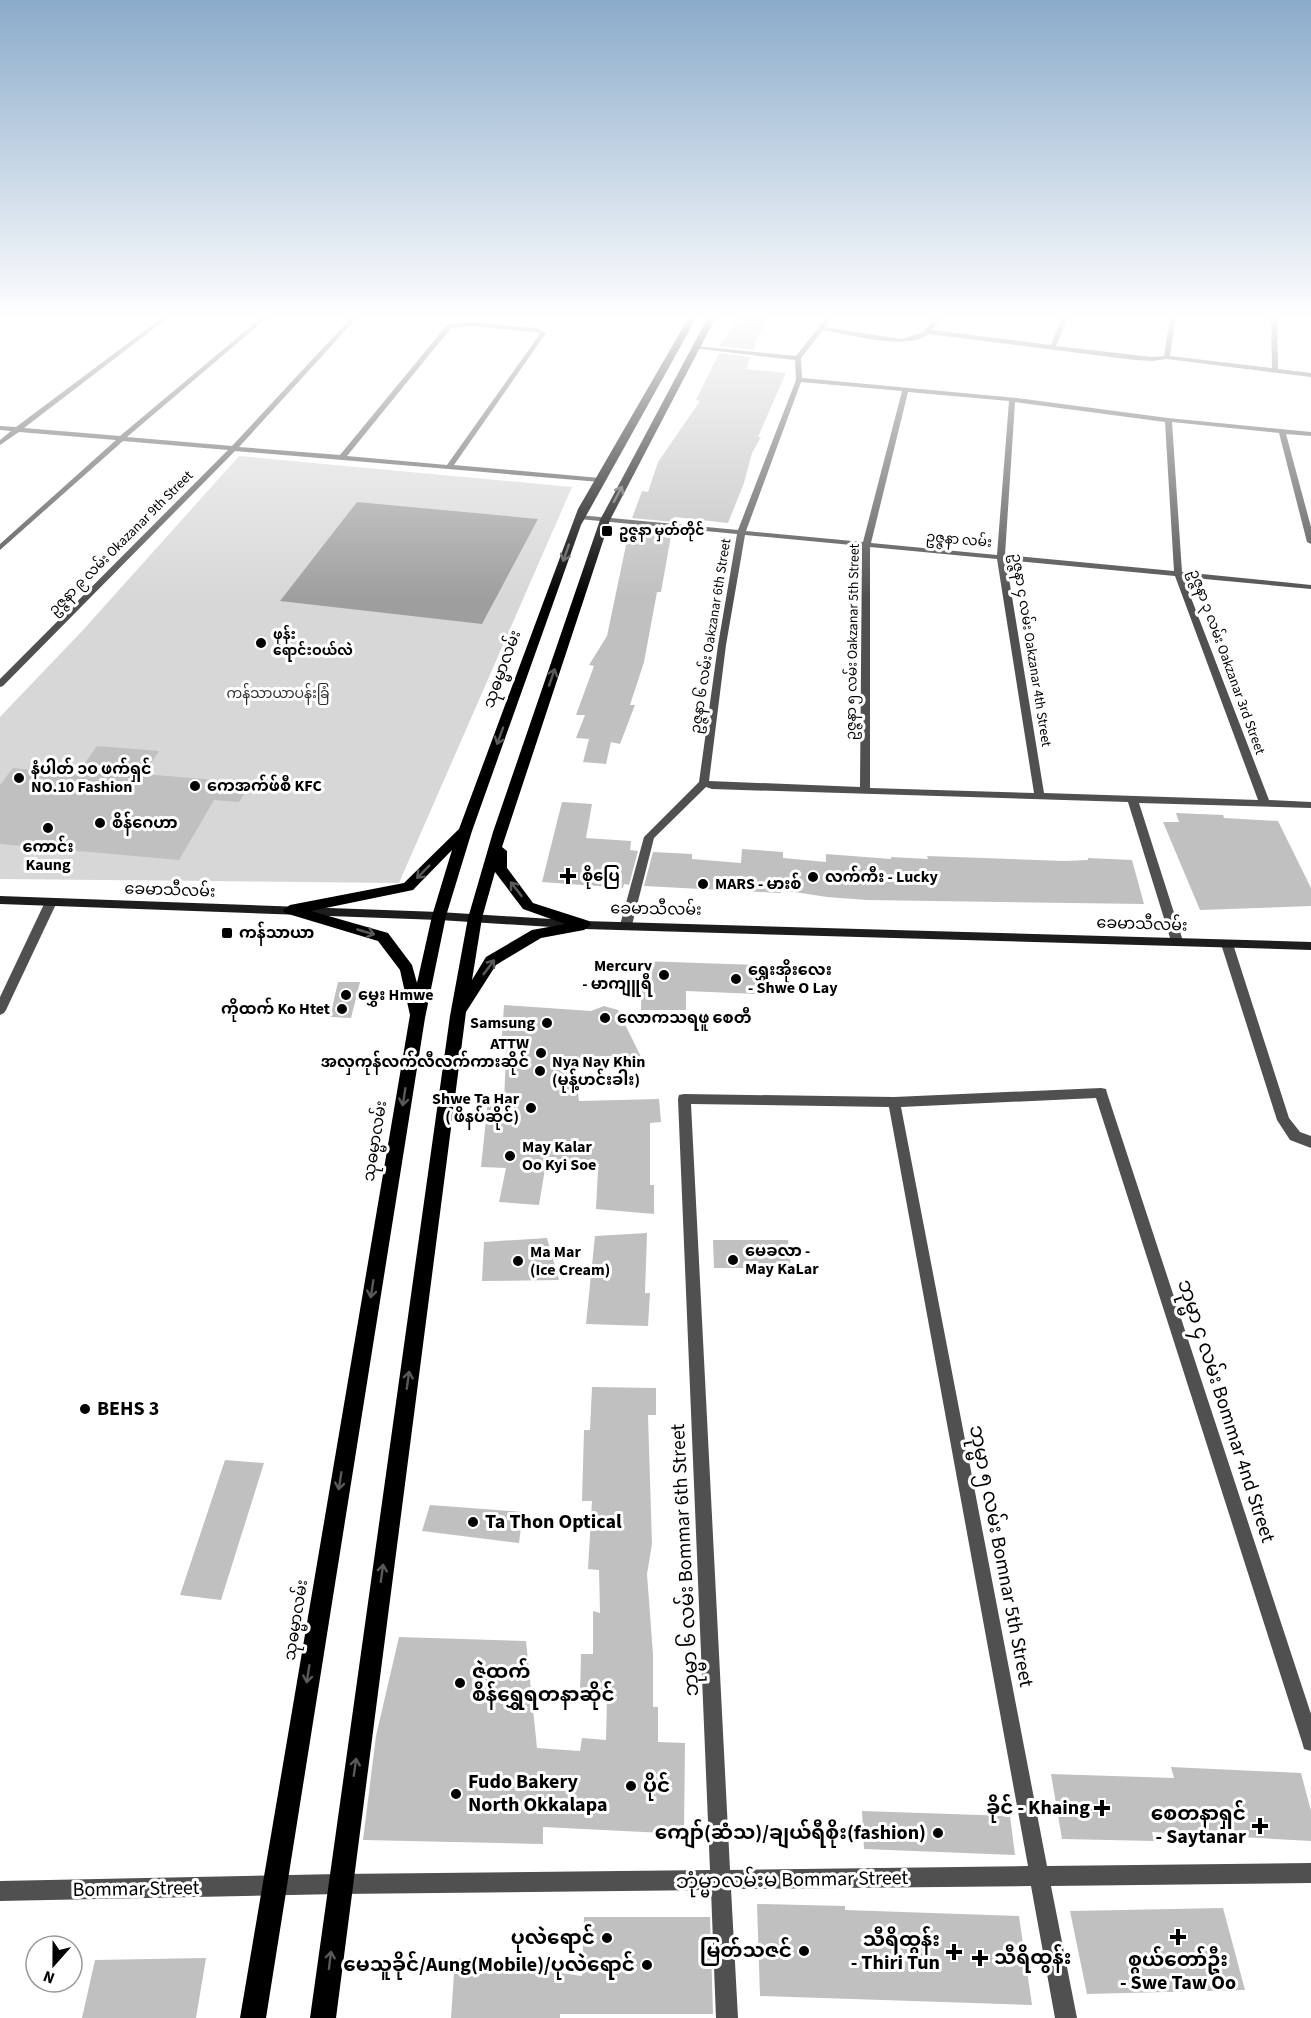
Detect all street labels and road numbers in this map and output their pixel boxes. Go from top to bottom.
street label: ဥဇ္ဇနာ ၉ လမ်း Okazanar 9th Street [44,465,199,621]
street label: ဥဇ္ဇနာ လမ်း [925,526,993,554]
street label: ဥဇ္ဇနာ ၆ လမ်း Oakzanar 6th Street [685,537,738,735]
street label: ဥဇ္ဇနာ ၅ လမ်း Oakzanar 5th Street [840,543,866,740]
street label: ဥဇ္ဇနာ ၄ လမ်း Oakzanar 4th Street [1004,552,1057,749]
street label: ဥဇ္ဇနာ ၃ လမ်း Oakzanar 3rd Street [1183,566,1271,758]
street label: သုဓမ္မာလမ်း [477,627,529,712]
street label: ခေမာသီလမ်း [124,876,216,903]
street label: ခေမာသီလမ်း [610,896,702,921]
street label: ခေမာသီလမ်း [1096,910,1188,937]
street label: သုဓမ္မာလမ်း [357,1099,395,1183]
street label: ဘုမ္မာ ၄ လမ်း Bommar 4nd Street [1168,1275,1283,1547]
street label: ဘုမ္မာ ၅ လမ်း Bomnar 5th Street [960,1422,1041,1690]
street label: ဘုမ္မာ ၆ လမ်း Bommar 6th Street [663,1423,708,1697]
street label: သုဓမ္မာလမ်း [278,1578,316,1662]
street label: ဘုံမ္မာလမ်းမ Bommar Street [676,1863,909,1898]
street label: Bommar Street [72,1874,200,1904]

